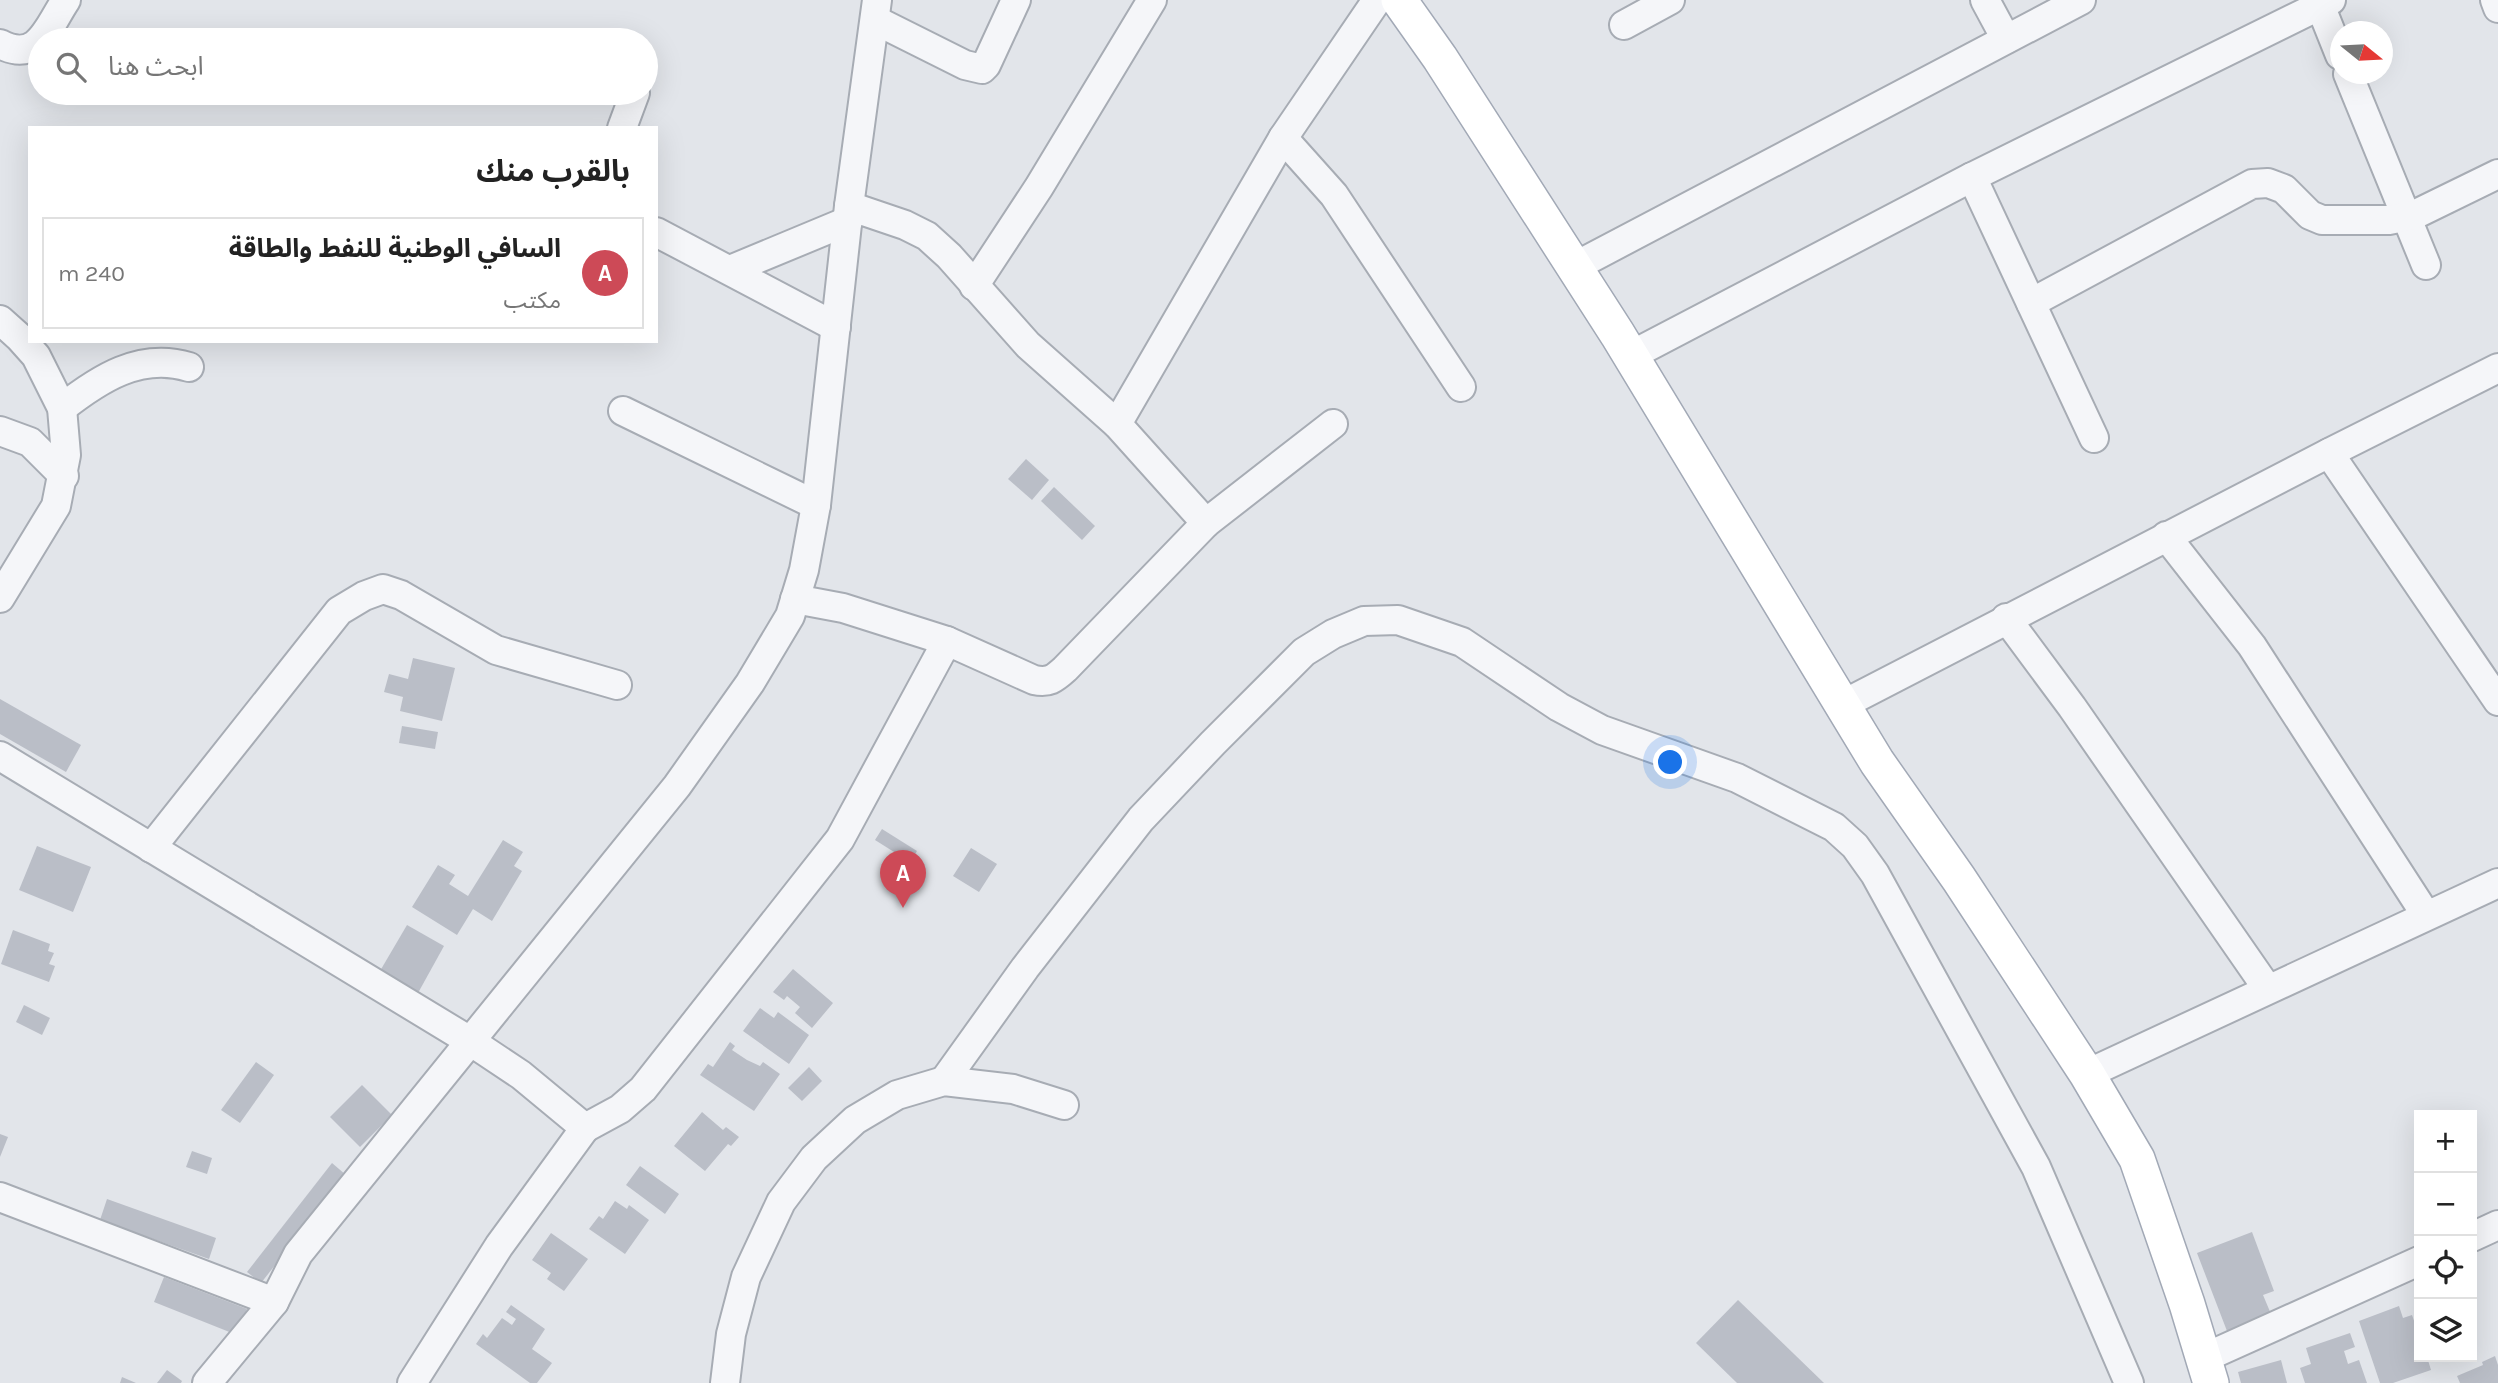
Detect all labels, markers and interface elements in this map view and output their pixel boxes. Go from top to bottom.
north arrow [2330,21,2393,84]
search box [28,28,658,105]
icon: search [52,48,90,86]
text: ابحث هنا [108,51,204,82]
text: بالقرب منك [476,153,630,189]
text: السافي الوطنية للنفط والطاقة [229,233,561,264]
text: 240 m [58,260,125,287]
text: A [598,260,612,287]
text: مكتب [504,287,561,314]
your location [1653,745,1687,779]
pin: A [880,850,926,908]
map controls [2414,1110,2477,1362]
button: + [2414,1110,2477,1173]
button: − [2414,1173,2477,1236]
button: locate [2414,1236,2477,1299]
button: layers [2414,1299,2477,1362]

